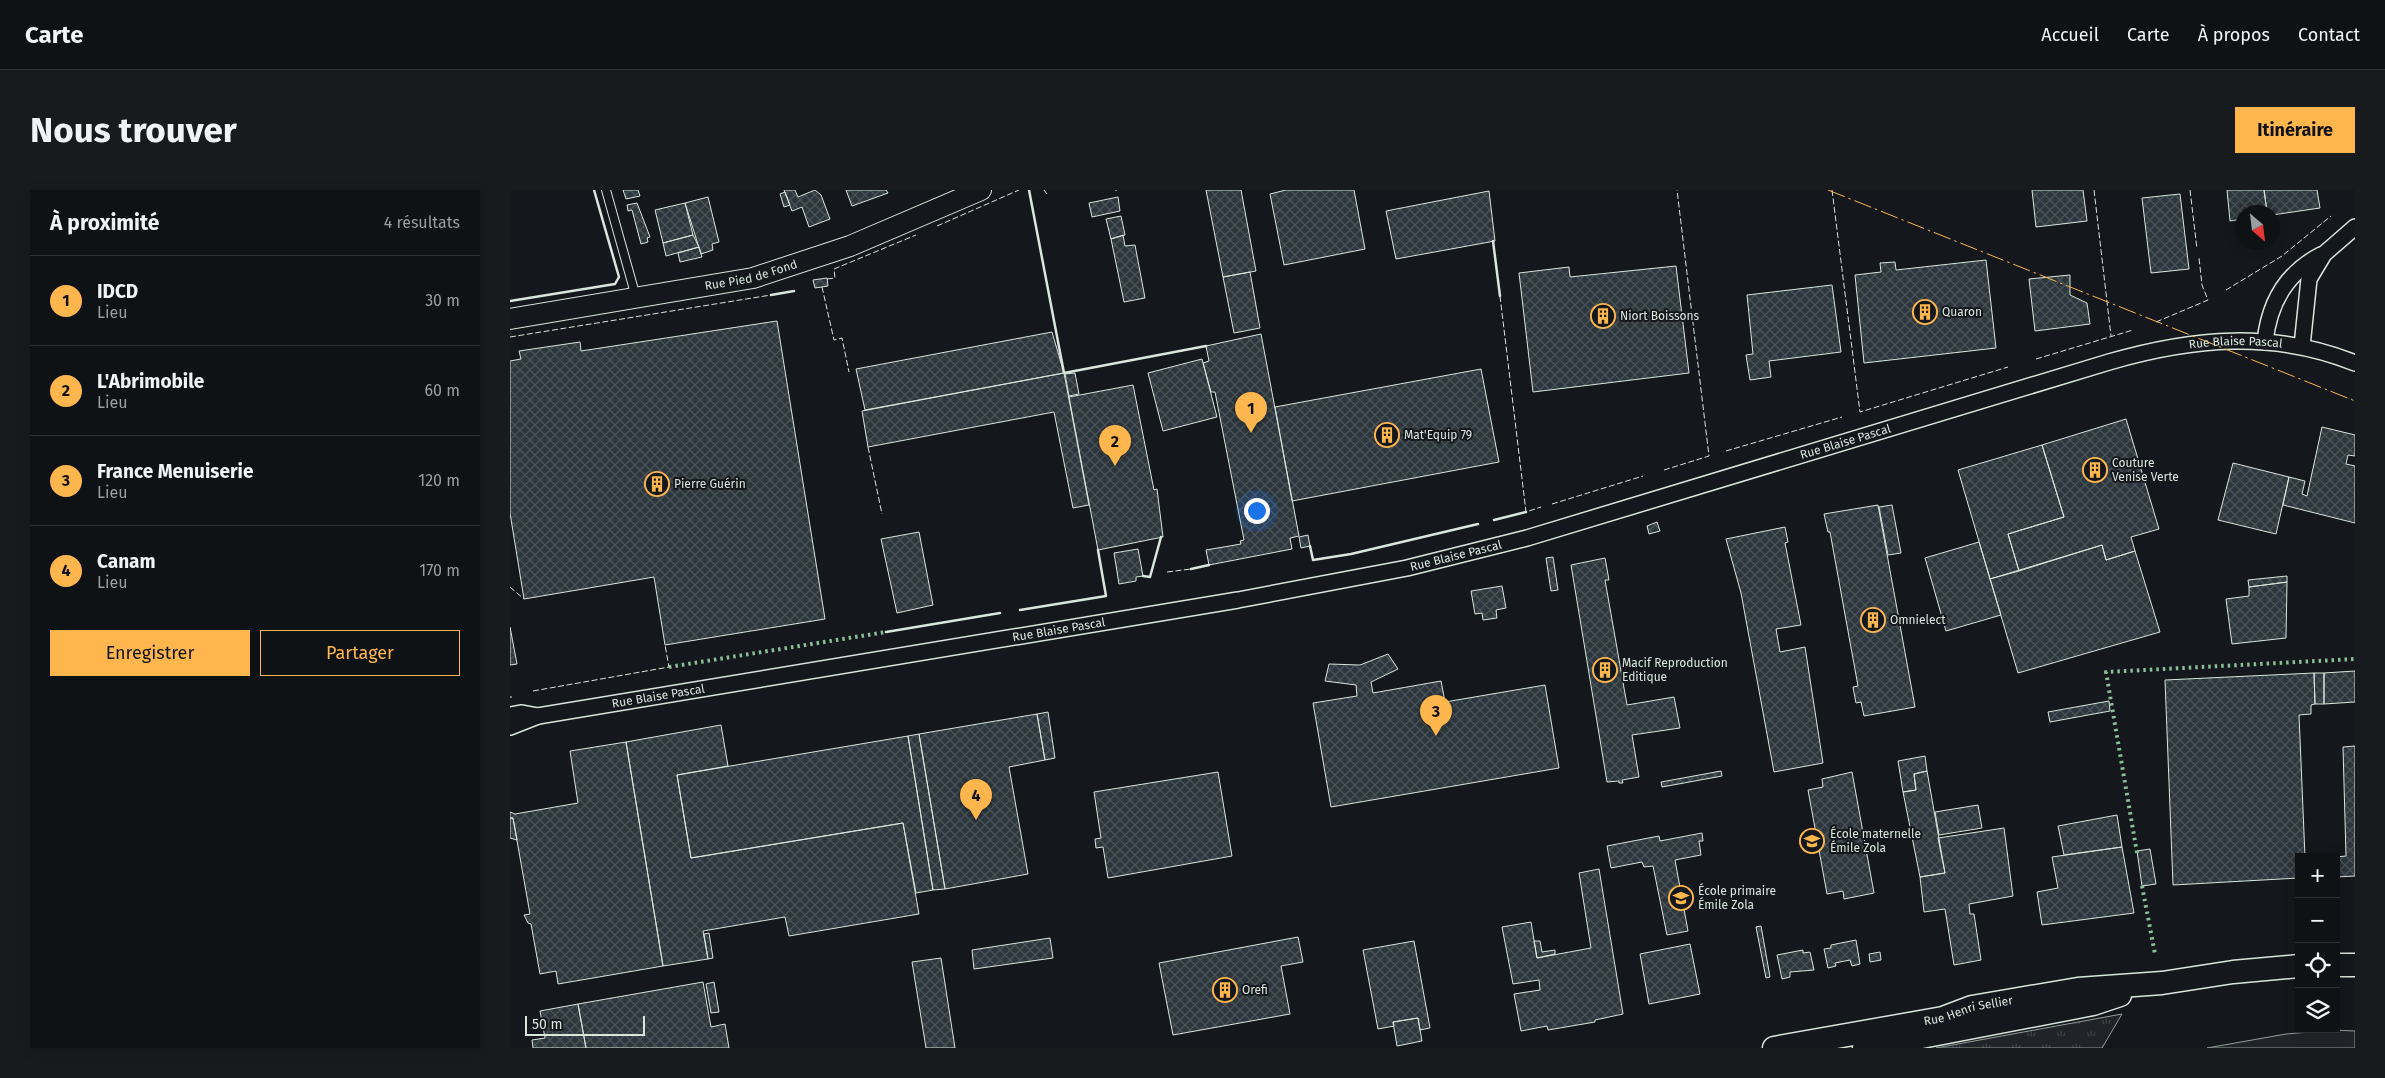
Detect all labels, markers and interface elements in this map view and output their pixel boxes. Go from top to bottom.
text: Carte [25,21,83,49]
text: Accueil [2041,24,2099,46]
text: Carte [2127,24,2170,46]
text: À propos [2198,24,2270,46]
text: Contact [2298,24,2360,46]
button: Itinéraire [2235,107,2355,153]
text: Nous trouver [30,109,237,151]
north arrow [2235,205,2280,250]
text: À proximité [50,210,159,236]
text: 4 résultats [384,213,460,232]
street label: Rue Pied de Fond [704,257,799,293]
text: IDCD [97,280,138,303]
text: 1 [62,291,70,310]
text: 30 m [425,291,460,310]
building icon: Quaron [1912,299,1938,325]
text: Lieu [97,303,128,322]
building icon: Niort Boissons [1590,303,1616,329]
place label: Quaron [1942,305,1982,319]
place label: Niort Boissons [1620,309,1700,323]
street label: Rue Blaise Pascal [2188,334,2284,352]
text: L'Abrimobile [97,370,204,393]
text: 2 [62,381,70,400]
text: 60 m [425,381,460,400]
pin: 1 [1235,392,1267,433]
text: Lieu [97,393,128,412]
street label: Rue Blaise Pascal [1798,421,1893,462]
building icon: Mat'Equip 79 [1374,422,1400,448]
pin: 2 [1099,425,1131,466]
place label: Mat'Equip 79 [1404,428,1472,442]
place label: Couture Venise Verte [2112,456,2179,484]
building icon: Couture Venise Verte [2082,457,2108,483]
text: France Menuiserie [97,460,253,483]
text: 3 [62,471,70,490]
text: 120 m [418,471,460,490]
building icon: Pierre Guérin [644,471,670,497]
place label: Pierre Guérin [674,477,746,491]
text: Lieu [97,483,128,502]
your location [1244,498,1270,524]
street label: Rue Blaise Pascal [1409,537,1504,574]
text: Canam [97,550,156,573]
text: 4 [61,561,71,580]
text: 170 m [419,561,460,580]
text: Lieu [97,573,128,592]
building icon: Omnielect [1860,607,1886,633]
place label: Omnielect [1890,613,1946,627]
street label: Rue Blaise Pascal [1011,615,1107,644]
button: Enregistrer [50,630,250,676]
button: Partager [260,630,460,676]
place label: Macif Reproduction Editique [1622,656,1728,684]
building icon: Macif Reproduction Editique [1592,657,1618,683]
street label: Rue Blaise Pascal [611,681,706,711]
pin: 3 [1420,695,1452,736]
pin: 4 [960,779,992,820]
place label: École maternelle Émile Zola [1830,826,1921,855]
school or university icon: École maternelle Émile Zola [1799,828,1825,854]
map controls [2295,853,2340,1033]
button: + [2295,853,2340,898]
place label: École primaire Émile Zola [1698,883,1776,912]
school or university icon: École primaire Émile Zola [1668,885,1694,911]
button: − [2295,898,2340,943]
button: locate [2295,943,2340,988]
building icon: Orefi [1212,977,1238,1003]
place label: Orefi [1242,983,1268,997]
button: layers [2295,988,2340,1033]
street label: Rue Henri Sellier [1923,993,2014,1028]
scale bar [525,1013,645,1036]
text: 50 m [532,1016,563,1033]

